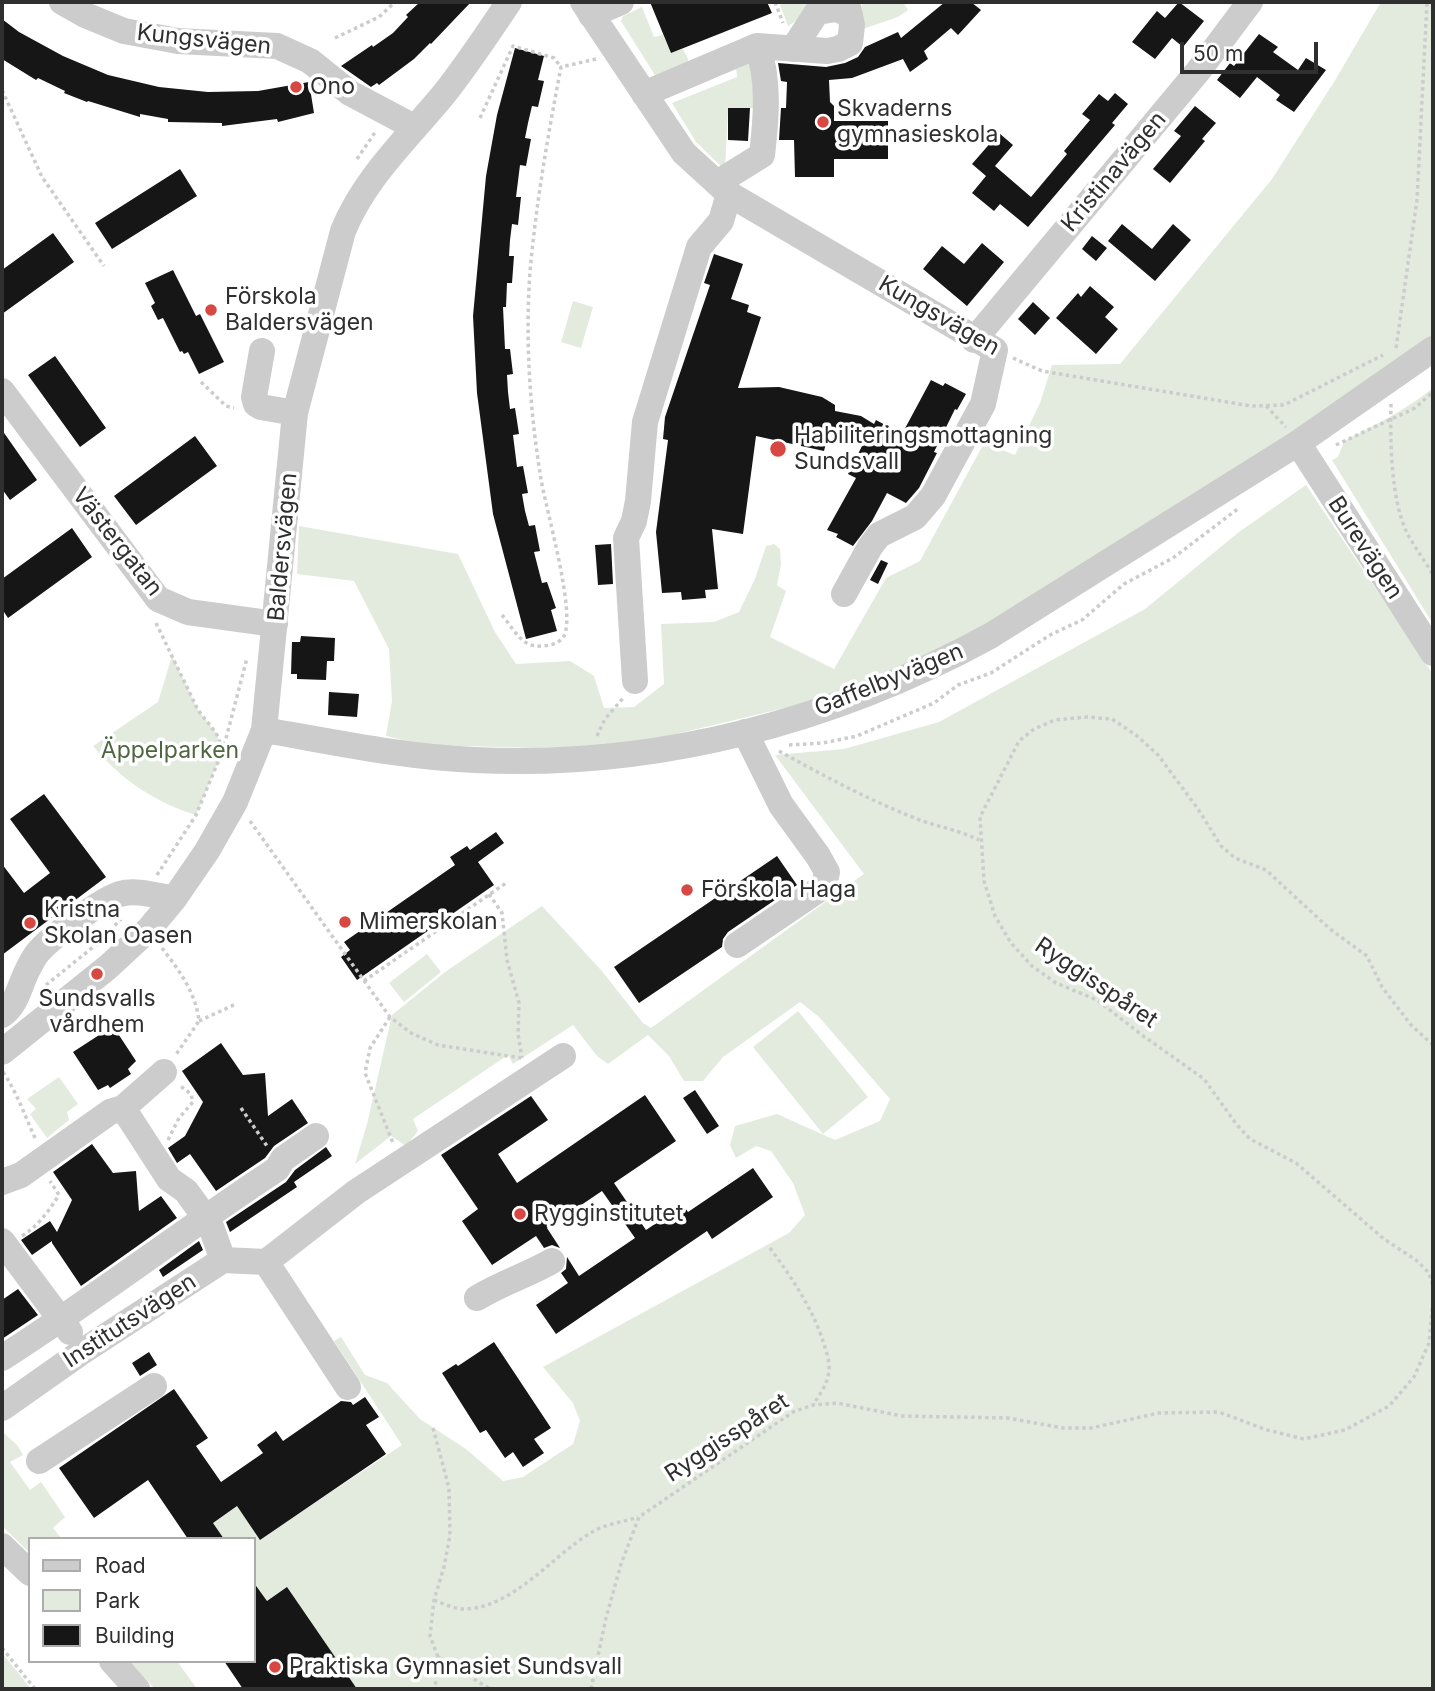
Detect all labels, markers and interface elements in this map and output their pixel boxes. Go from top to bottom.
street label: Kungsvägen [135,19,273,61]
scale bar [1183,28,1321,72]
text: 50 m [1193,41,1243,66]
place label: Ono [310,73,355,101]
marker: Ono [288,79,304,95]
place label: Skvaderns gymnasieskola [837,95,998,149]
street label: Kristinavägen [1056,106,1172,238]
marker: Skvaderns gymnasieskola [815,114,831,130]
street label: Kungsvägen [874,270,1004,362]
place label: Förskola Baldersvägen [225,283,374,337]
marker: Förskola Baldersvägen [203,302,219,318]
place label: Habiliteringsmottagning Sundsvall [794,422,1052,476]
marker: Habiliteringsmottagning Sundsvall [768,439,788,459]
street label: Baldersvägen [263,472,303,622]
street label: Västergatan [66,482,168,602]
street label: Burevägen [1322,492,1408,604]
street label: Gaffelbyvägen [811,638,967,722]
park label: Äppelparken [101,737,239,765]
place label: Förskola Haga [701,876,856,904]
marker: Förskola Haga [679,882,695,898]
place label: Kristna Skolan Oasen [44,896,193,950]
place label: Mimerskolan [359,908,498,936]
marker: Mimerskolan [337,914,353,930]
marker: Kristna Skolan Oasen [22,915,38,931]
street label: Ryggisspåret [1030,932,1162,1034]
marker: Sundsvalls vårdhem [89,966,105,982]
place label: Sundsvalls vårdhem [38,985,156,1039]
place label: Rygginstitutet [534,1200,683,1228]
marker: Rygginstitutet [512,1206,528,1222]
street label: Institutsvägen [59,1268,201,1374]
street label: Ryggisspåret [660,1388,794,1488]
legend [28,1537,256,1663]
text: Road [95,1553,146,1578]
text: Park [95,1588,140,1613]
text: Building [95,1623,175,1648]
place label: Praktiska Gymnasiet Sundsvall [289,1653,622,1681]
marker: Praktiska Gymnasiet Sundsvall [267,1659,283,1675]

